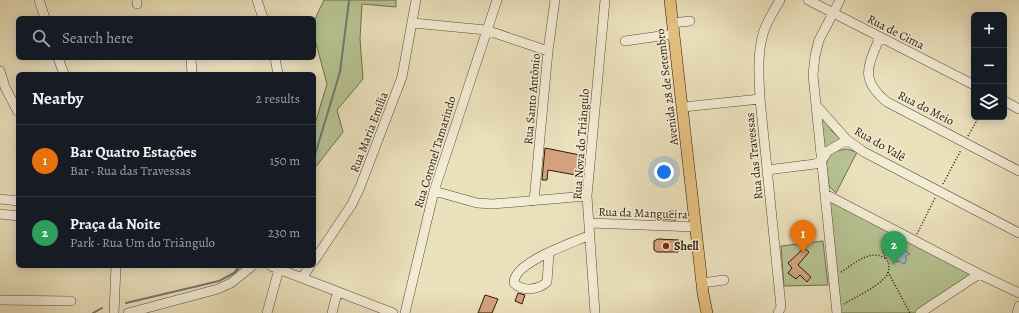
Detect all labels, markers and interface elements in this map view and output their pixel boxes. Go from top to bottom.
street label: Rua de Cima [865,11,928,53]
map controls [971,12,1007,120]
button: + [971,12,1007,48]
search box [16,16,316,60]
icon: search [30,27,52,49]
text: Search here [62,28,133,48]
street label: Avenida 28 de Setembro [652,28,682,147]
button: − [971,48,1007,84]
street label: Rua Santo Antônio [520,53,544,145]
button: layers [971,84,1007,120]
text: Nearby [32,87,83,110]
street label: Rua do Meio [895,87,957,129]
street label: Rua Nova do Triângulo [569,88,593,200]
street label: Rua Maria Emília [346,89,392,175]
text: 2 results [256,90,300,107]
street label: Rua Coronel Tamarindo [410,94,460,210]
street label: Rua das Travessas [741,112,767,200]
street label: Rua do Valê [852,123,908,165]
text: Bar Quatro Estações [70,142,197,162]
text: 1 [43,152,47,169]
text: 150 m [270,152,300,169]
text: Bar · Rua das Travessas [70,162,191,179]
your location [654,162,674,182]
street label: Rua da Mangueira [598,203,688,223]
text: Praça da Noite [70,214,161,234]
pin: 1 [790,220,816,253]
text: 2 [42,224,48,241]
text: 230 m [268,224,300,241]
pin: 2 [881,231,907,264]
text: Park · Rua Um do Triângulo [70,234,215,251]
place label: Shell [674,238,700,254]
marker: Shell [661,241,671,251]

